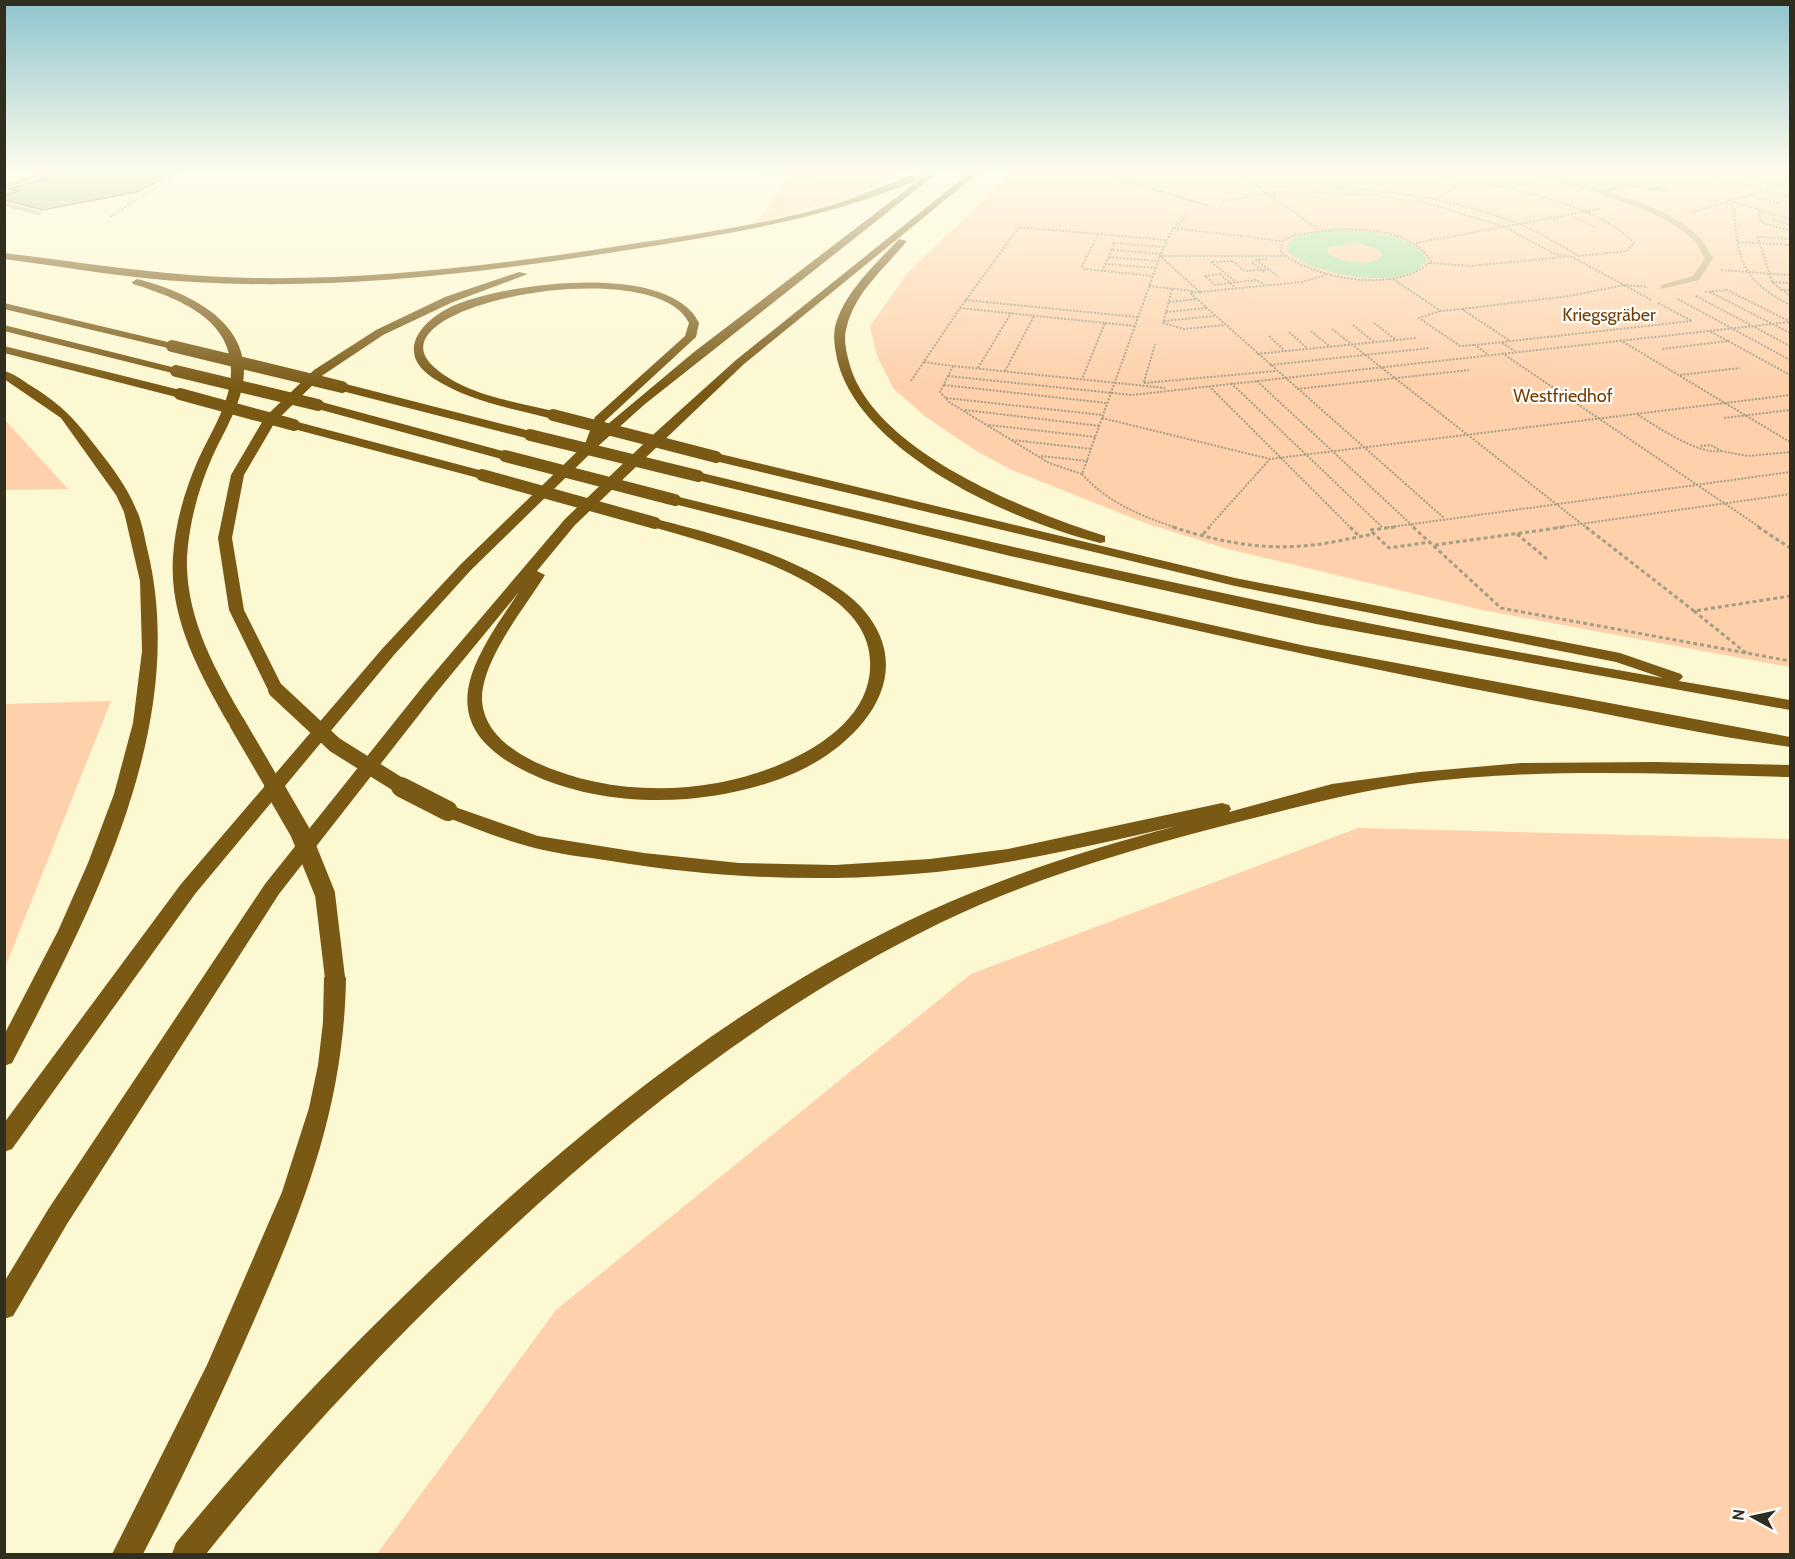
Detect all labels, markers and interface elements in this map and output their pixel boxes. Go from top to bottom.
park label: Kriegsgräber [1562,304,1656,326]
park label: Westfriedhof [1513,385,1613,407]
north arrow [1723,1487,1783,1547]
text: N [1728,1508,1749,1522]

